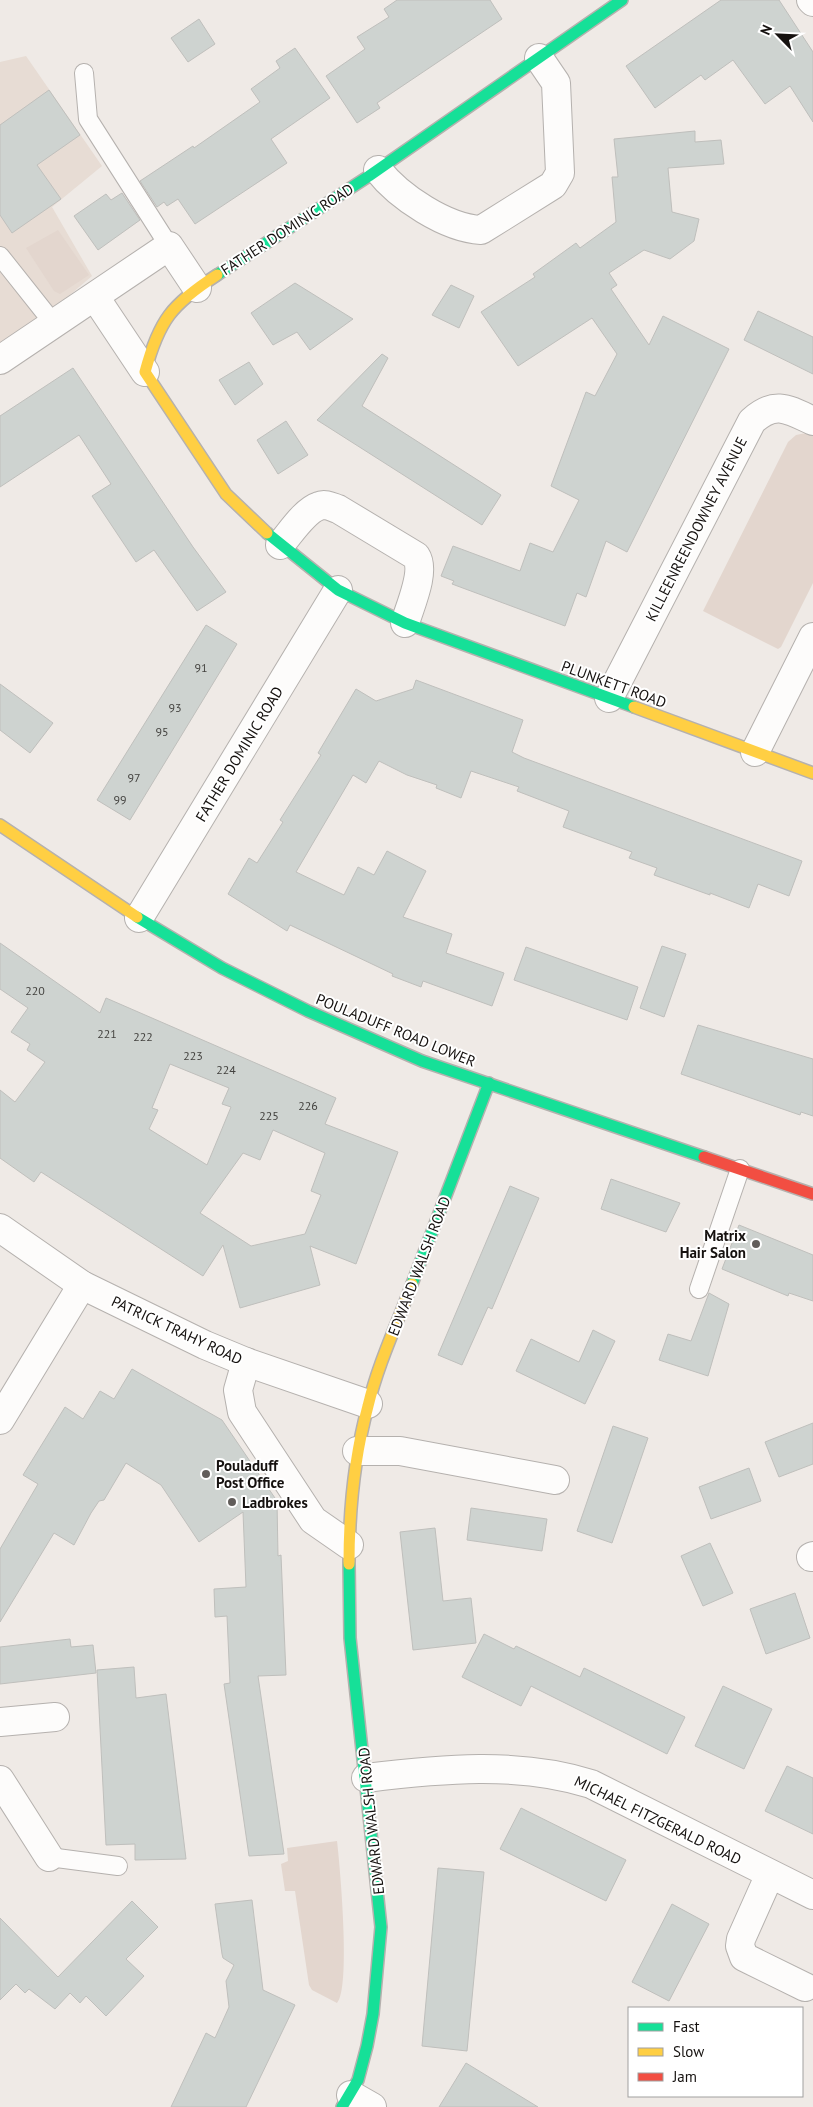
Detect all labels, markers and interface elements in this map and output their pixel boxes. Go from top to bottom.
north arrow [753,10,803,60]
text: N [756,22,776,38]
street label: FATHER DOMINIC ROAD [217,179,357,279]
street label: KILLEENREENDOWNEY AVENUE [641,433,751,625]
street label: PLUNKETT ROAD [559,656,669,712]
house number: 91 [194,660,208,675]
street label: FATHER DOMINIC ROAD [191,683,287,825]
house number: 93 [168,700,182,715]
house number: 95 [155,724,169,739]
house number: 97 [127,770,141,785]
house number: 99 [113,792,127,807]
house number: 220 [25,983,45,998]
street label: POULADUFF ROAD LOWER [313,989,479,1071]
house number: 221 [97,1026,117,1041]
house number: 222 [133,1029,153,1044]
house number: 223 [183,1048,203,1063]
house number: 224 [216,1062,236,1077]
house number: 226 [298,1098,318,1113]
house number: 225 [259,1108,279,1123]
street label: EDWARD WALSH ROAD [384,1193,454,1339]
place label: Matrix Hair Salon [680,1226,746,1262]
marker: Matrix Hair Salon [750,1238,762,1250]
street label: PATRICK TRAHY ROAD [109,1291,245,1369]
place label: Pouladuff Post Office [216,1456,285,1492]
marker: Pouladuff Post Office [200,1468,212,1480]
place label: Ladbrokes [242,1493,308,1512]
marker: Ladbrokes [226,1496,238,1508]
street label: EDWARD WALSH ROAD [354,1746,388,1896]
street label: MICHAEL FITZGERALD ROAD [571,1771,745,1869]
legend [628,2007,803,2097]
text: Fast [673,2017,700,2036]
text: Slow [673,2042,704,2061]
text: Jam [672,2067,697,2086]

